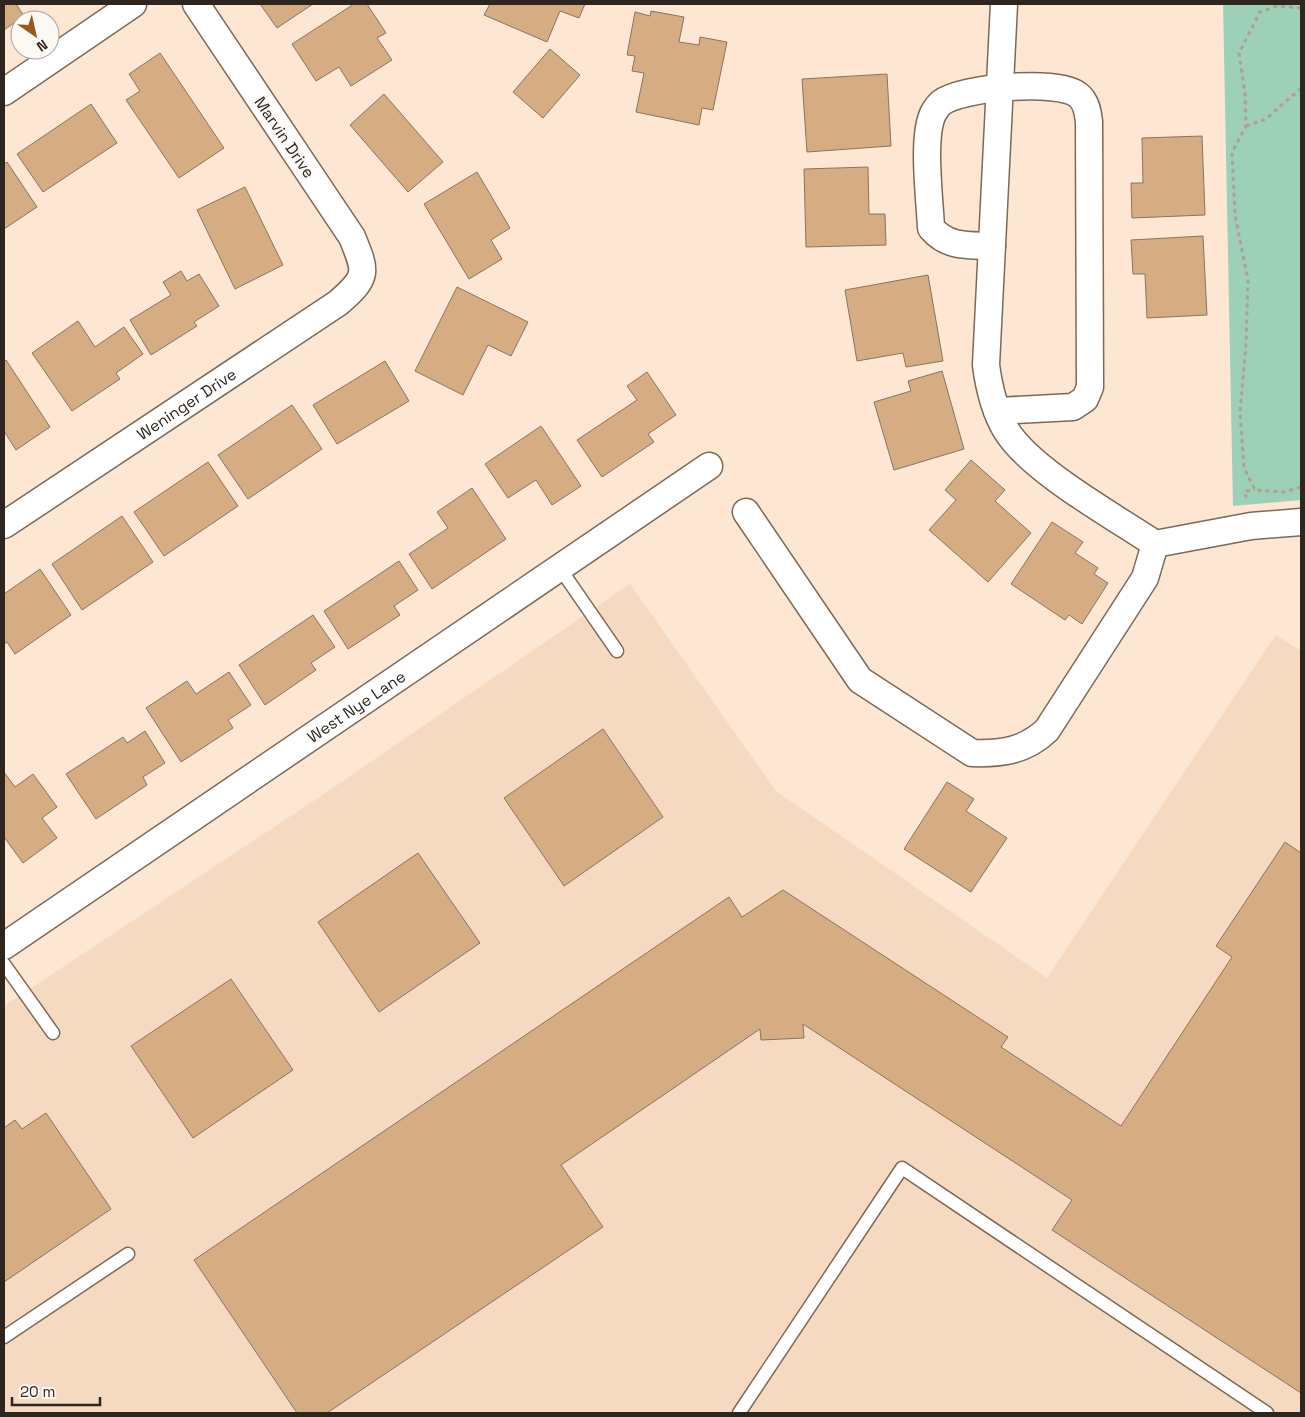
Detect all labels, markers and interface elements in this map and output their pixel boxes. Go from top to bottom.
north arrow [10,10,60,60]
text: N [33,36,51,56]
street label: Marvin Drive [250,92,320,182]
street label: Weninger Drive [133,364,240,445]
street label: West Nye Lane [303,666,410,748]
scale bar [12,1374,100,1406]
text: 20 m [20,1382,55,1401]

